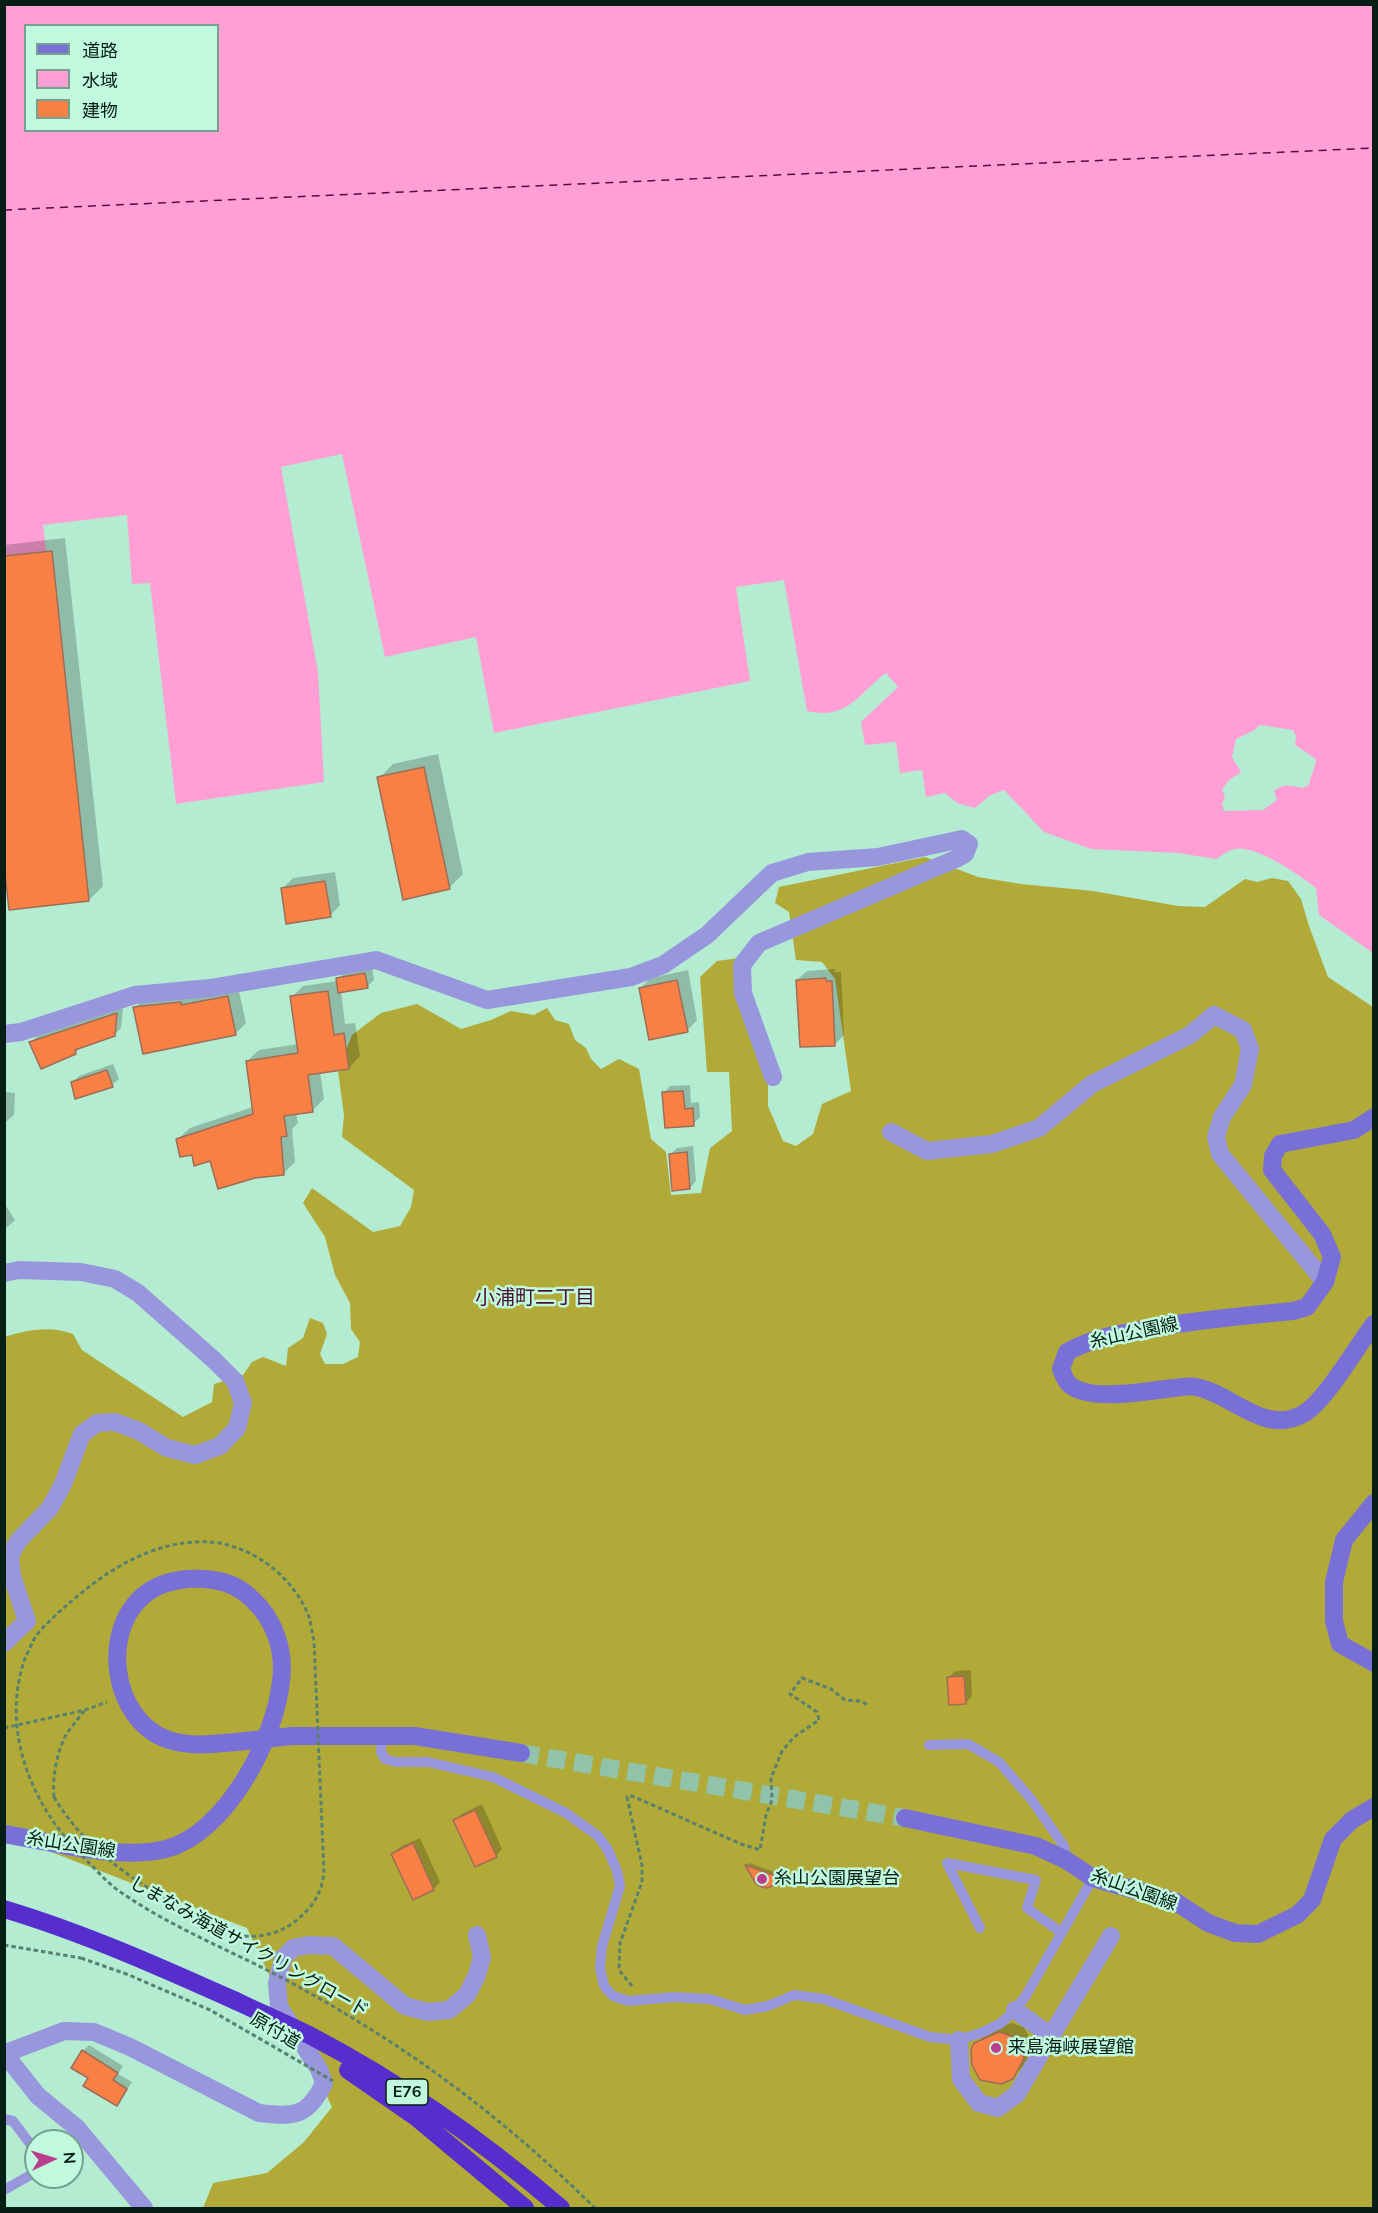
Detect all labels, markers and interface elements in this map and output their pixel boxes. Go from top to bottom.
legend [24,24,219,132]
text: 道路 [82,39,118,62]
text: 水域 [82,69,118,92]
text: 建物 [82,99,118,122]
district label: 小浦町二丁目 [475,1286,595,1310]
street label: 糸山公園線 [1088,1313,1180,1353]
street label: 糸山公園線 [25,1827,117,1863]
street label: 糸山公園線 [1088,1864,1180,1916]
place label: 糸山公園展望台 [774,1868,900,1890]
street label: しまなみ海道サイクリングロード [126,1872,372,2022]
marker: 糸山公園展望台 [755,1872,769,1886]
street label: 原付道 [246,2008,304,2054]
place label: 来島海峡展望館 [1008,2037,1134,2059]
marker: 来島海峡展望館 [989,2041,1003,2055]
road number: E76 [386,2079,428,2105]
north arrow [24,2129,84,2189]
text: N [60,2151,80,2165]

